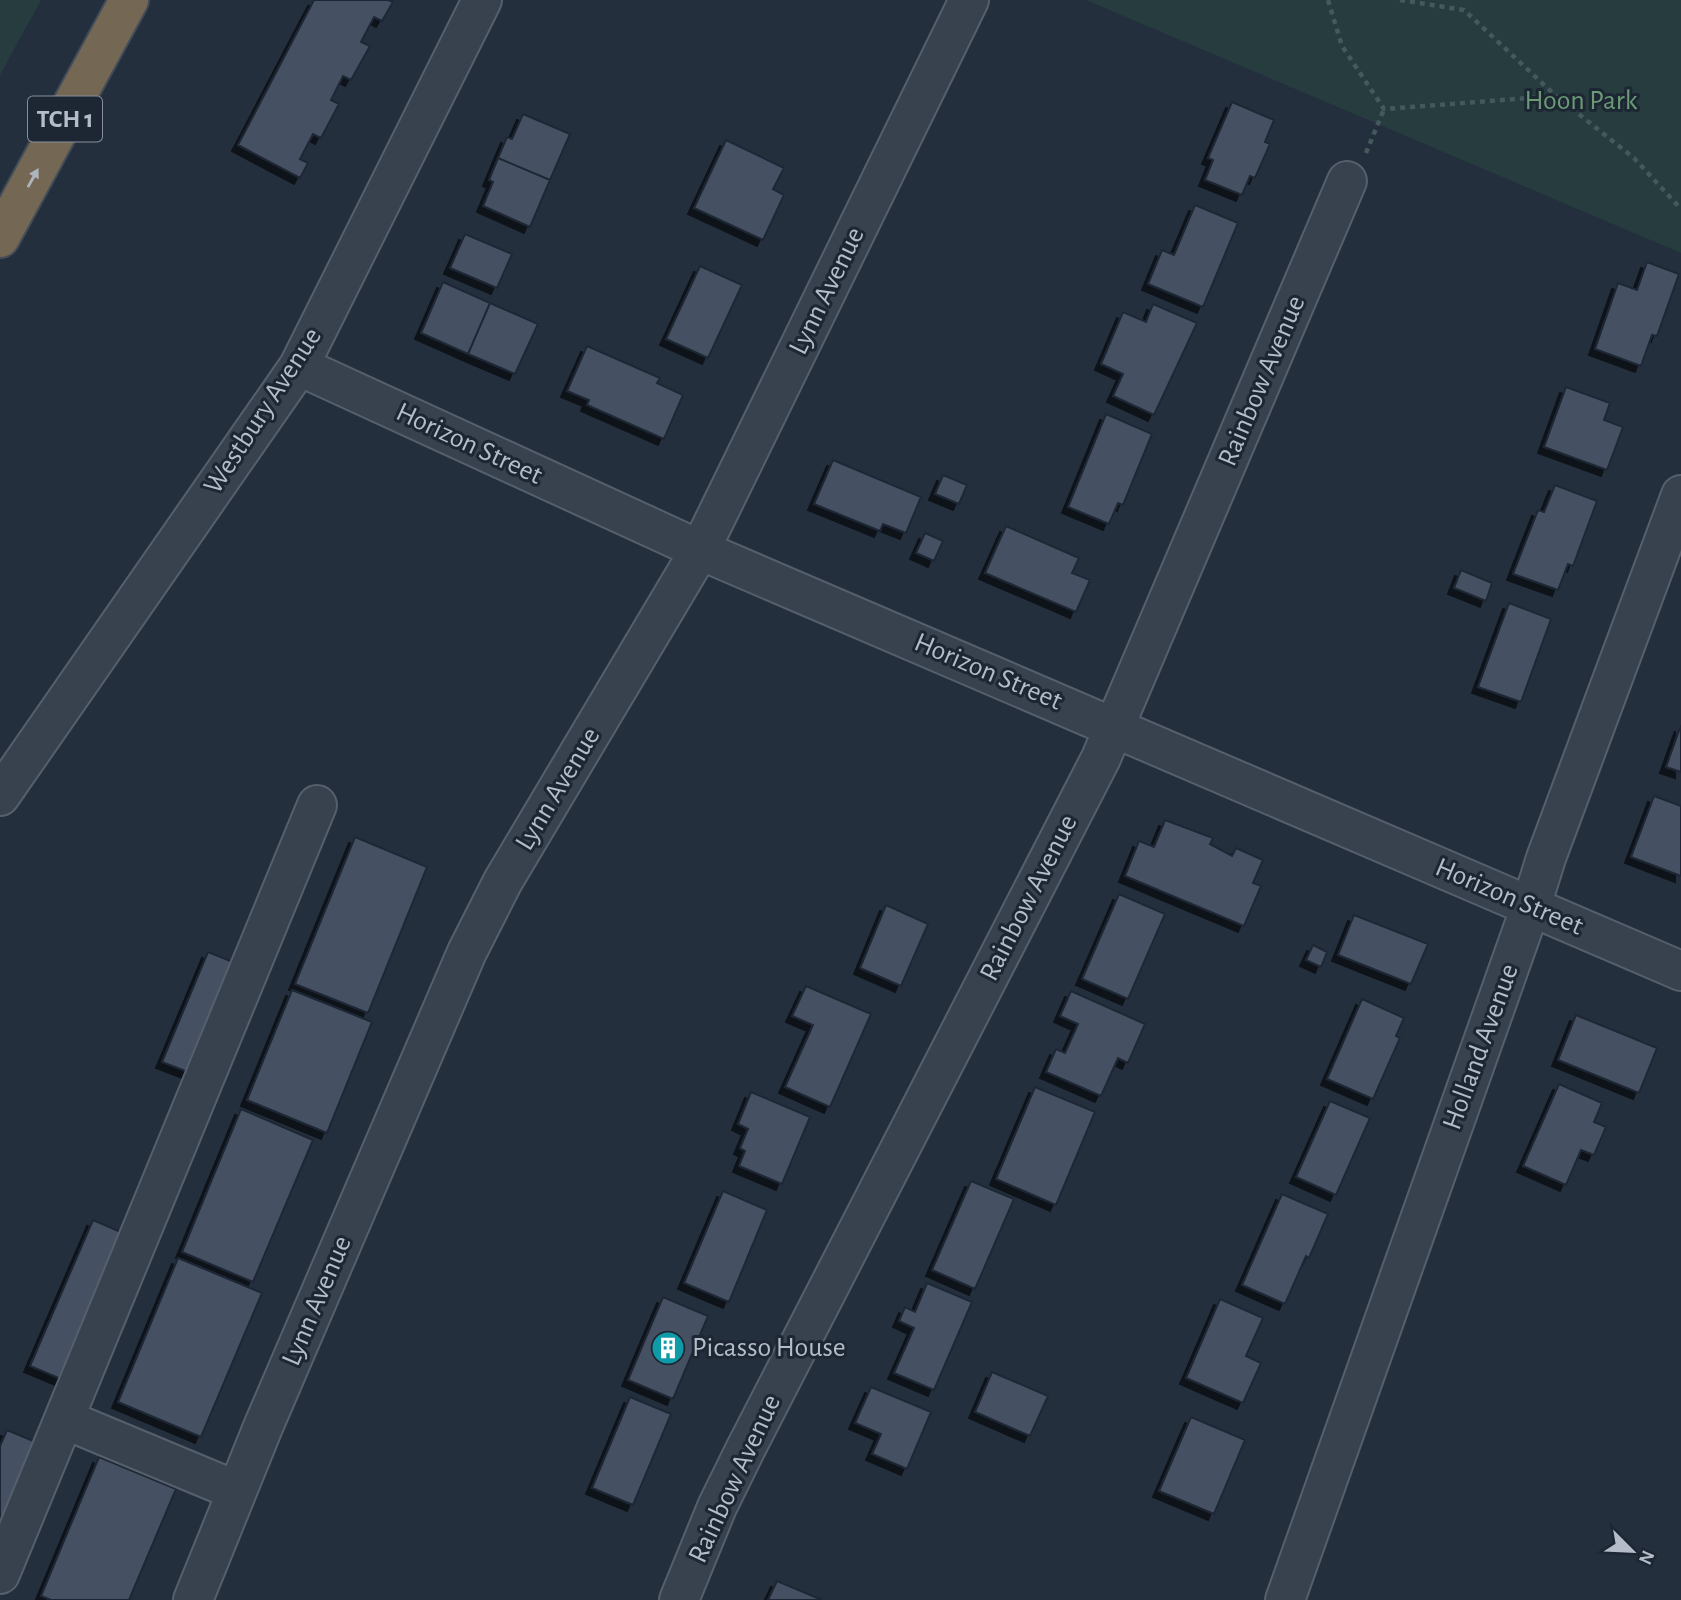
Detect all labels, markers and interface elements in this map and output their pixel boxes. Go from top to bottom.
park label: Hoon Park [1524,87,1638,115]
road number: TCH 1 [28,96,102,142]
one-way arrow [27,168,38,188]
street label: Lynn Avenue [784,223,870,359]
street label: Rainbow Avenue [1214,292,1310,470]
street label: Westbury Avenue [199,323,327,499]
street label: Horizon Street [392,398,546,490]
street label: Horizon Street [910,628,1066,716]
street label: Lynn Avenue [511,723,605,855]
street label: Rainbow Avenue [975,811,1083,985]
street label: Horizon Street [1431,853,1587,941]
street label: Holland Avenue [1438,960,1524,1134]
street label: Lynn Avenue [277,1232,357,1370]
building icon: Picasso House [649,1329,687,1367]
place label: Picasso House [692,1334,846,1362]
street label: Rainbow Avenue [684,1391,786,1567]
north arrow [1597,1516,1667,1586]
text: N [1635,1547,1658,1567]

